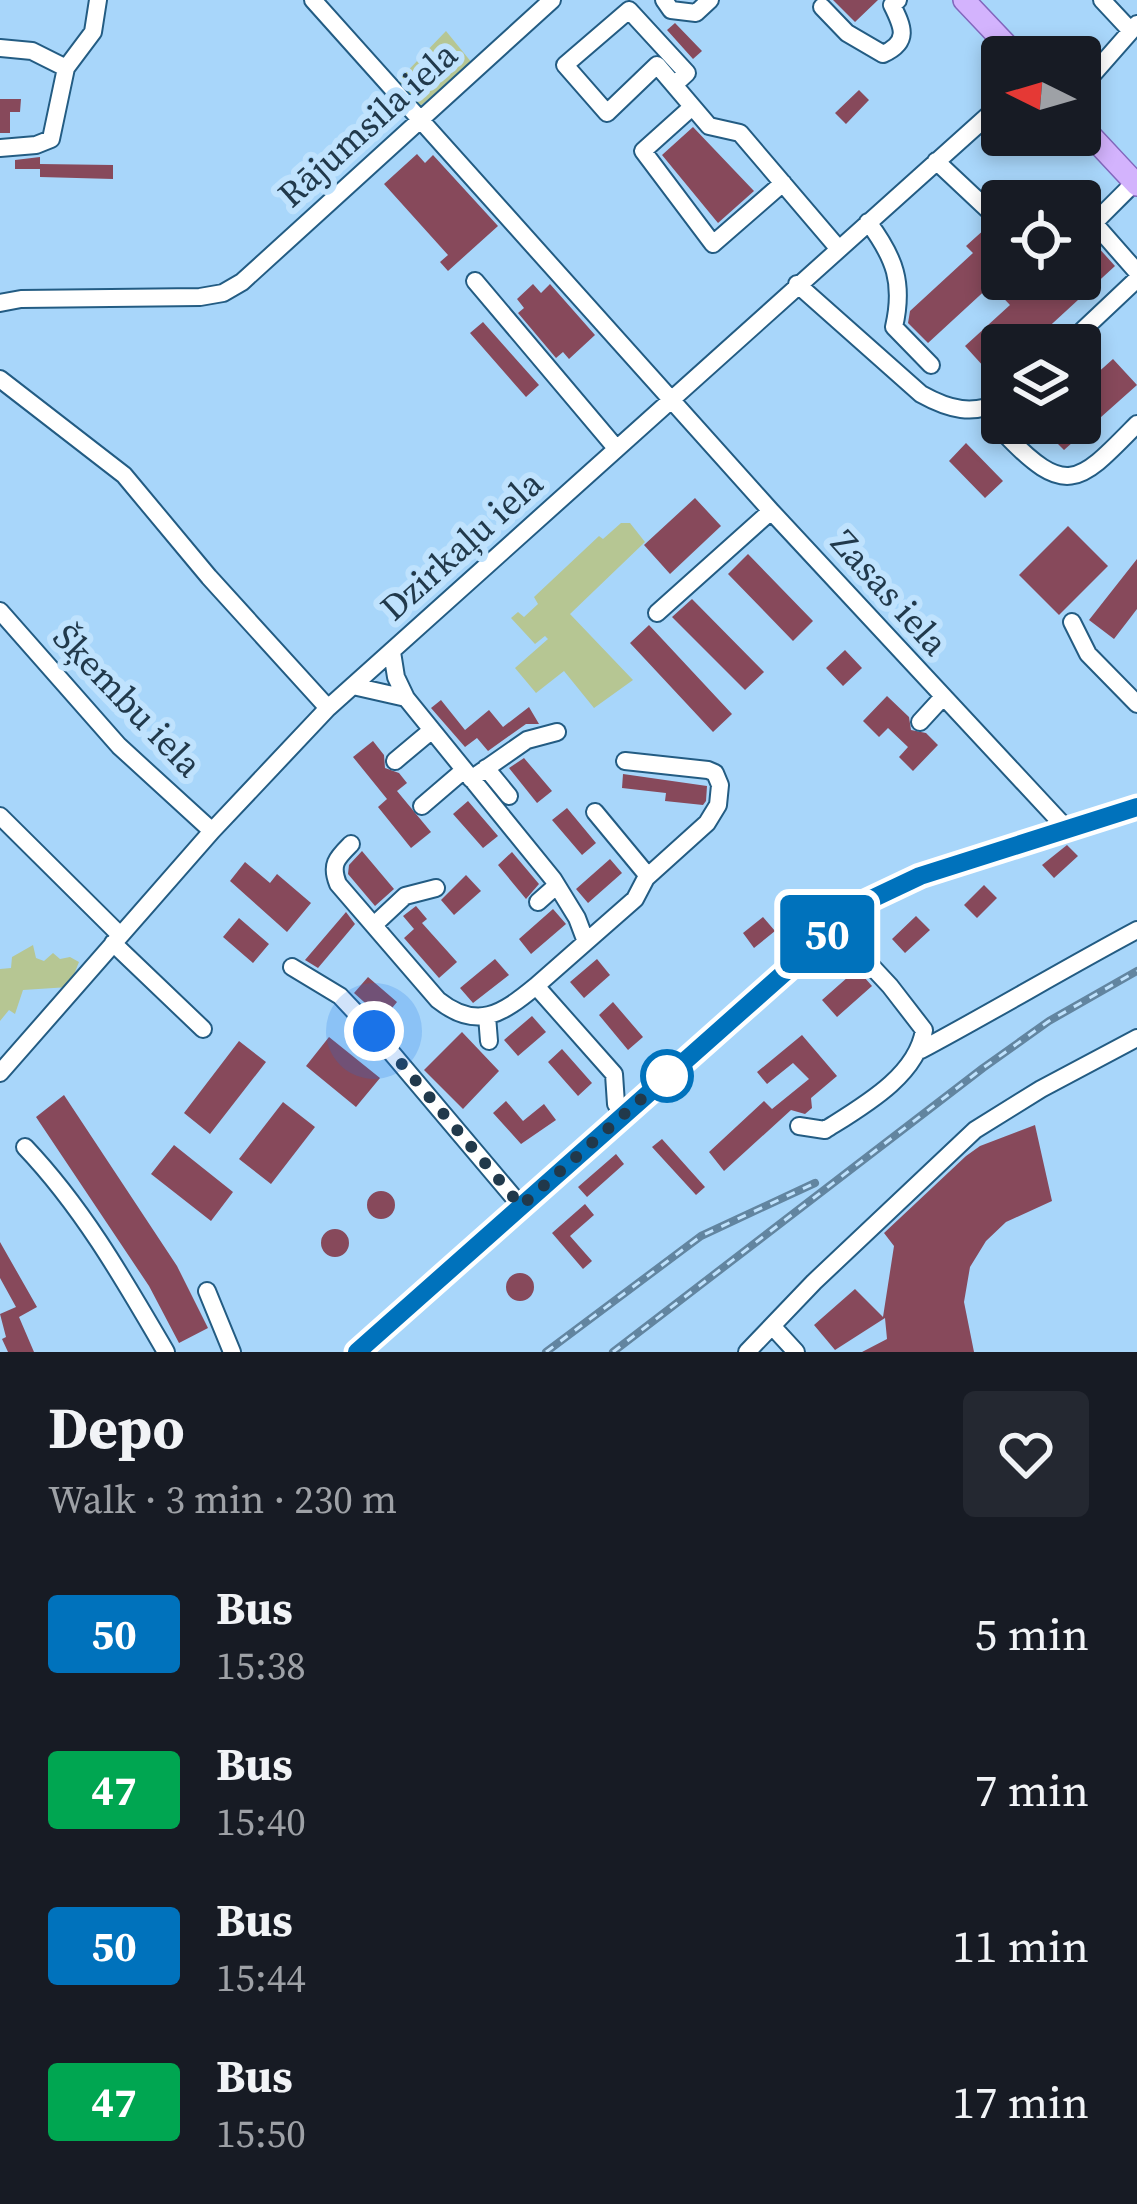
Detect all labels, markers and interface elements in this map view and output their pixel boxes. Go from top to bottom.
street label: Rājumsila iela [267,30,468,218]
north arrow [981,36,1101,156]
map controls [981,36,1101,444]
button: locate [981,180,1101,300]
button: layers [981,324,1101,444]
street label: Dzirkaļu iela [370,459,554,631]
street label: Zasas iela [820,519,960,666]
street label: Šķembu iela [42,613,213,788]
line badge: 50 [773,895,881,973]
text: 50 [804,905,850,963]
your location [344,1001,404,1061]
unlabelled marker [642,1051,692,1101]
text: Depo [48,1389,185,1467]
button: heart [963,1391,1089,1517]
text: Walk · 3 min · 230 m [48,1473,397,1526]
text: Bus [216,1577,293,1639]
text: 5 min [975,1603,1089,1665]
text: 50 [91,1605,137,1663]
text: 15:38 [216,1639,306,1692]
text: Bus [216,1733,293,1795]
text: 7 min [975,1759,1089,1821]
text: 47 [91,1761,137,1819]
text: 15:40 [216,1795,306,1848]
text: Bus [216,1889,293,1951]
text: 11 min [952,1915,1089,1977]
text: 50 [91,1917,137,1975]
text: 15:44 [216,1951,306,2004]
text: Bus [216,2045,293,2107]
text: 17 min [952,2071,1089,2133]
text: 47 [91,2073,137,2131]
text: 15:50 [216,2107,306,2160]

